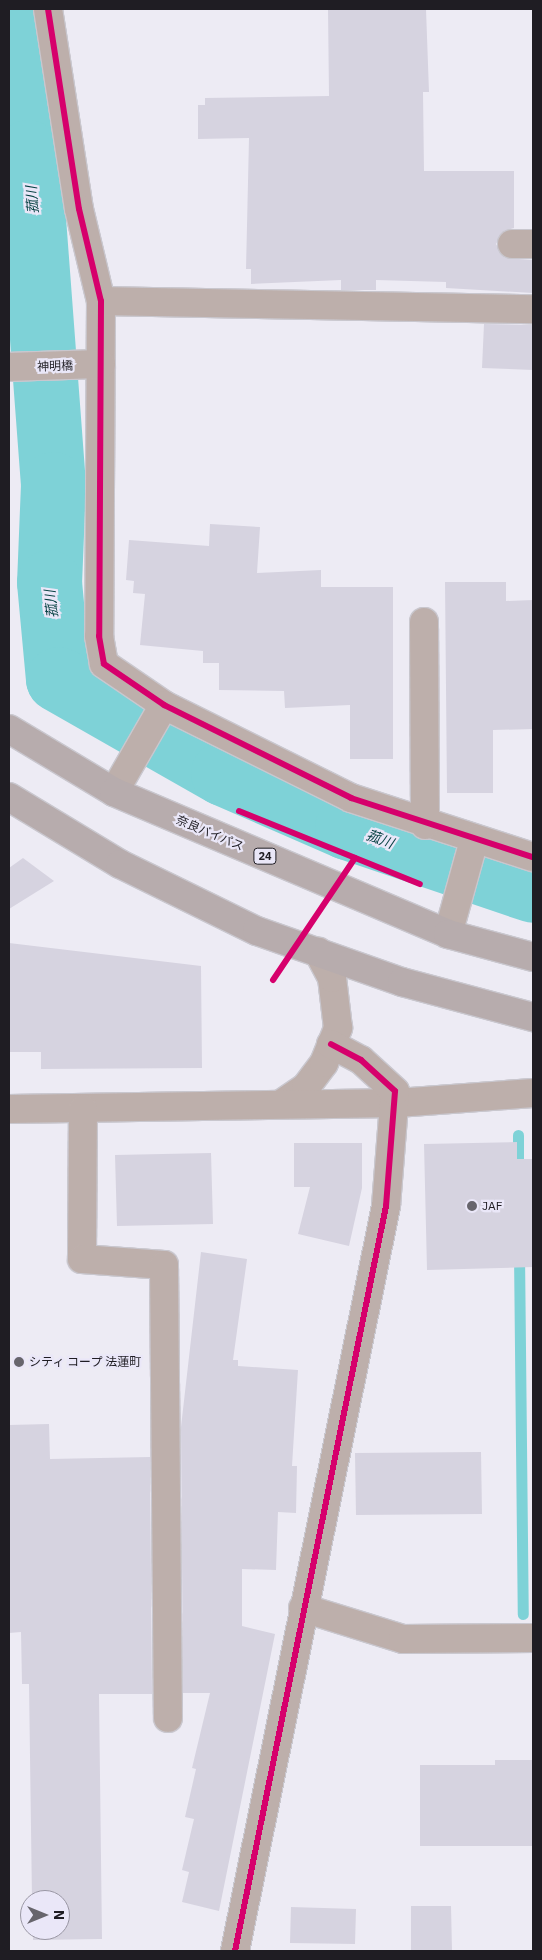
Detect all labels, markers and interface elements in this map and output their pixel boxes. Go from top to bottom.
water label: 菰川 [23,185,41,215]
street label: 神明橋 [37,358,73,374]
water label: 菰川 [41,589,61,619]
street label: 奈良バイパス [174,812,246,854]
water label: 菰川 [364,826,396,852]
road number: 24 [252,848,278,864]
place label: JAF [482,1199,502,1213]
marker: JAF [466,1200,478,1212]
place label: シティ コープ 法蓮町 [29,1355,143,1369]
marker: シティ コープ 法蓮町 [13,1356,25,1368]
north arrow [20,1890,70,1940]
text: N [50,1910,68,1920]

